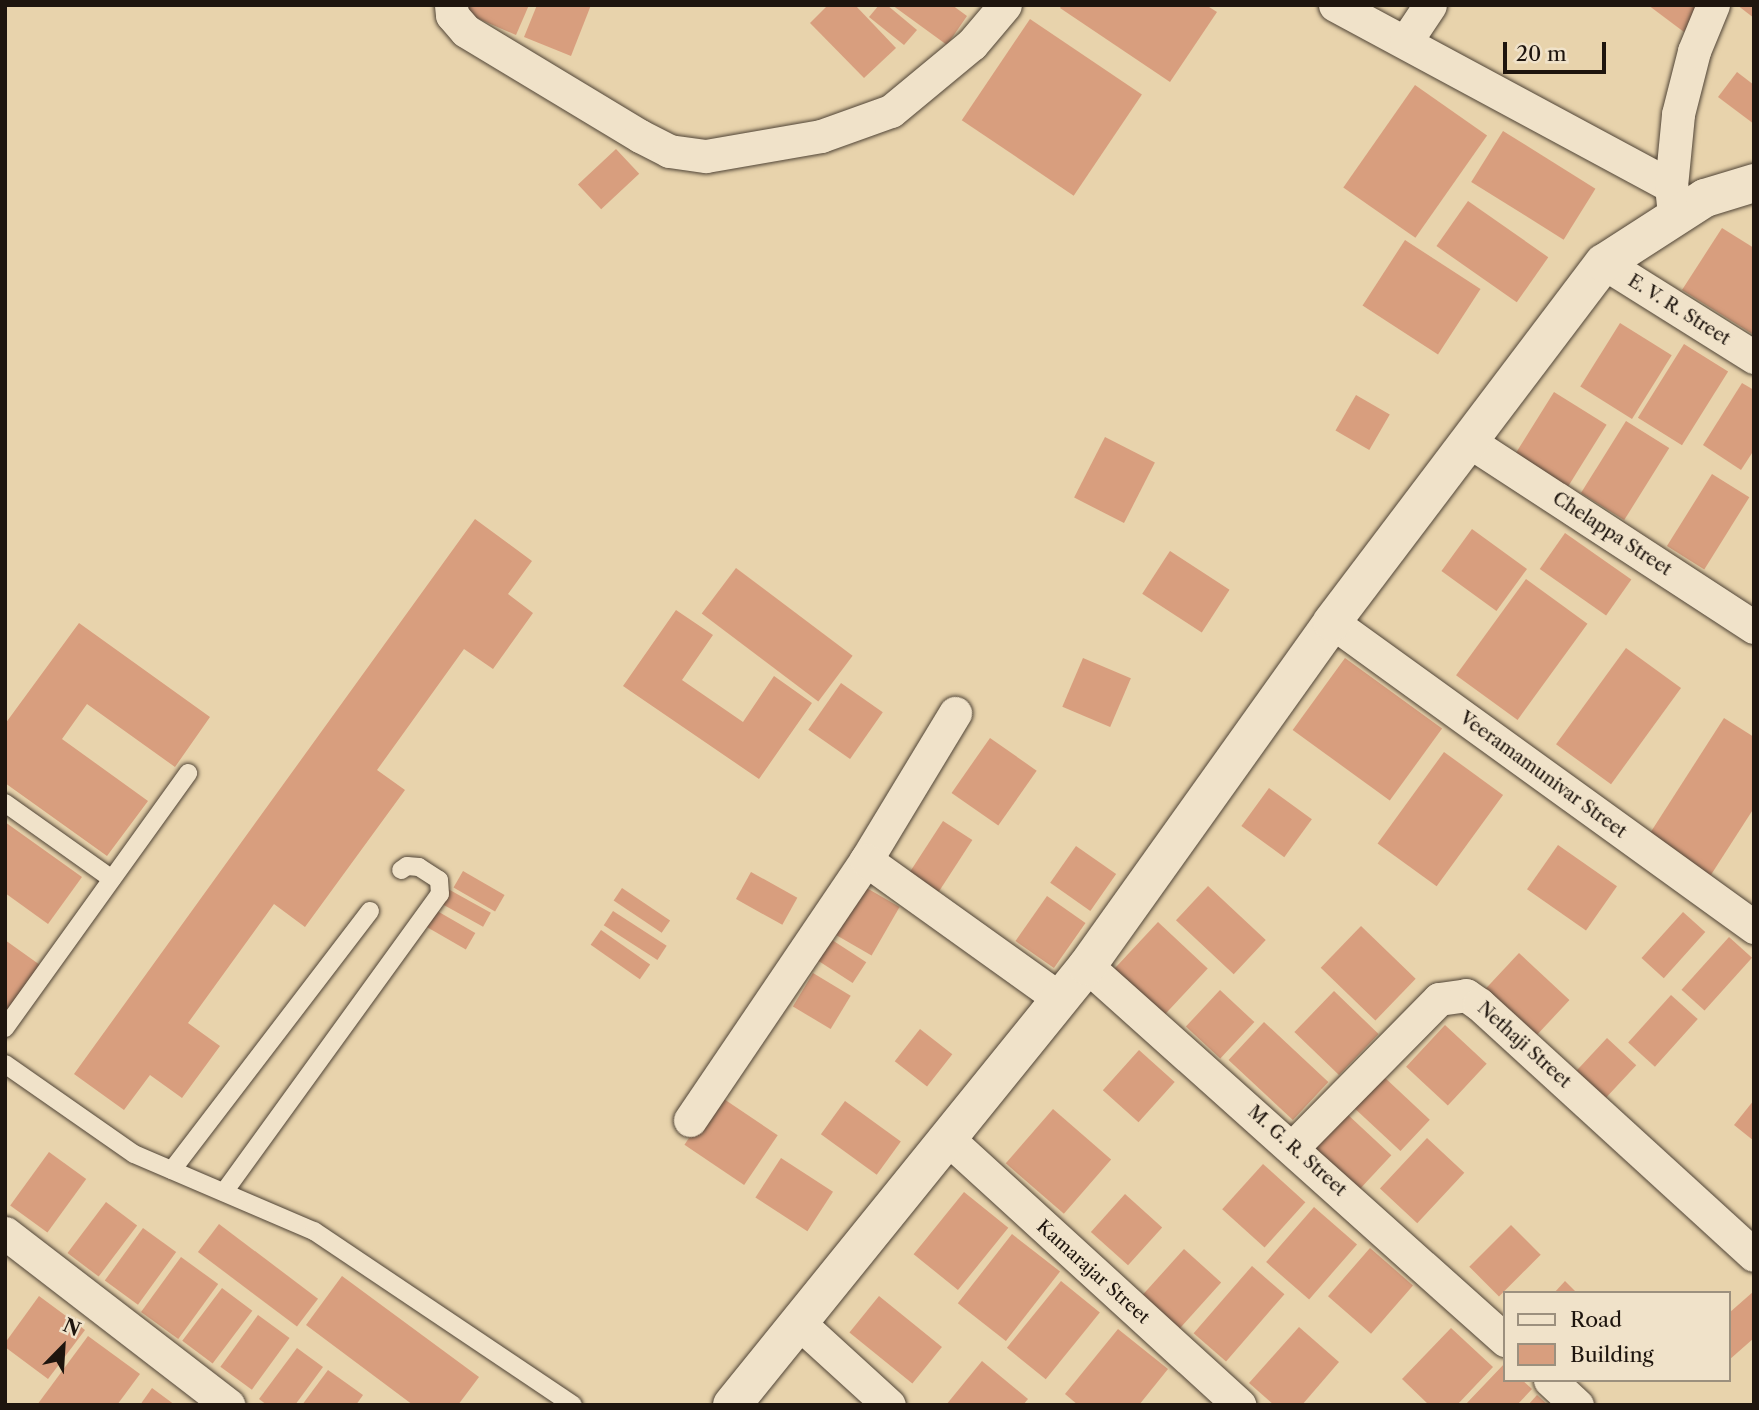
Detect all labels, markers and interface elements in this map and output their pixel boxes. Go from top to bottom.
scale bar [1507,28,1610,72]
text: 20 m [1516,41,1567,66]
street label: E. V. R. Street [1624,270,1734,350]
street label: Chelappa Street [1548,487,1676,581]
street label: Veeramamunivar Street [1455,707,1631,843]
street label: Nethaji Street [1473,997,1575,1093]
street label: M. G. R. Street [1243,1101,1351,1201]
street label: Kamarajar Street [1032,1216,1154,1328]
legend [1504,1291,1731,1382]
text: Road [1570,1307,1622,1332]
north arrow [28,1312,98,1382]
text: N [60,1313,84,1341]
text: Building [1570,1342,1654,1367]

